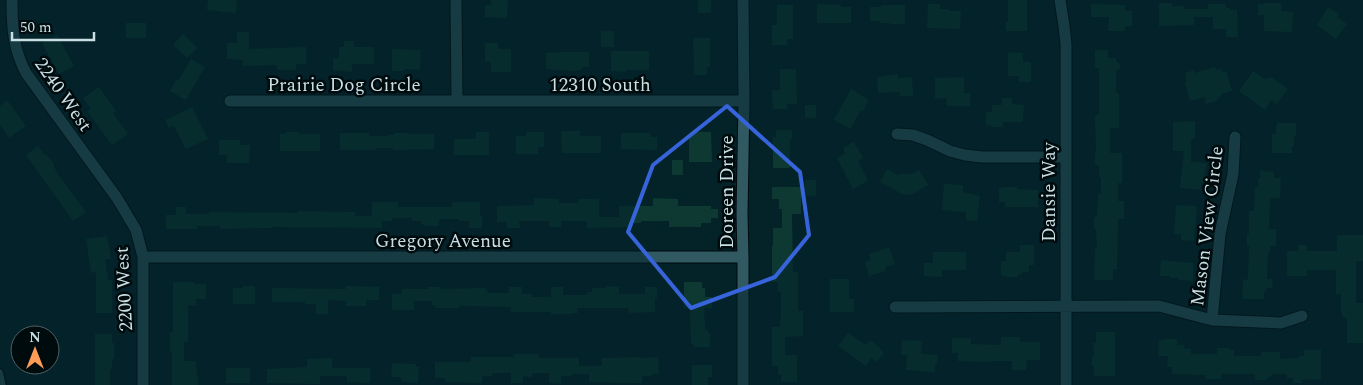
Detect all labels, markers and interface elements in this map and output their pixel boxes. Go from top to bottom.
scale bar [12,10,95,42]
text: 50 m [20,16,52,39]
street label: 2240 West [27,52,99,138]
street label: Prairie Dog Circle [267,71,421,100]
street label: 12310 South [549,71,651,100]
street label: Doreen Drive [713,135,742,249]
street label: Dansie Way [1035,141,1064,242]
street label: Mason View Circle [1183,144,1232,308]
street label: Gregory Avenue [375,227,511,256]
street label: 2200 West [108,245,141,332]
north arrow [10,325,60,375]
text: N [29,327,41,348]

